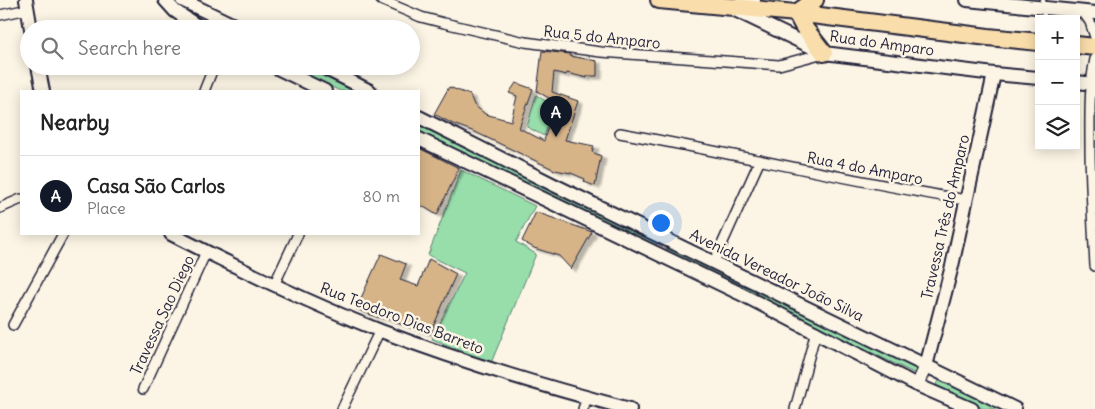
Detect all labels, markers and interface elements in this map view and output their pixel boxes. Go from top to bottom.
map controls [1035,15,1080,150]
button: + [1035,15,1080,60]
search box [20,20,420,75]
street label: Rua 5 do Amparo [543,21,661,53]
street label: Rua do Amparo [828,26,936,60]
icon: search [38,34,66,62]
text: Search here [78,36,181,60]
button: − [1035,60,1080,105]
pin: A [540,96,572,137]
button: layers [1035,105,1080,150]
text: Nearby [40,109,110,136]
street label: Travessa Três do Amparo [917,133,973,301]
street label: Rua 4 do Amparo [805,147,925,189]
text: Casa São Carlos [87,174,225,198]
text: A [51,186,61,206]
text: 80 m [362,186,400,206]
text: Place [87,198,126,218]
your location [648,210,674,236]
street label: Avenida Vereador João Silva [687,225,868,326]
street label: Travessa Sao Diego [126,252,198,378]
street label: Rua Teodoro Dias Barreto [318,278,486,358]

